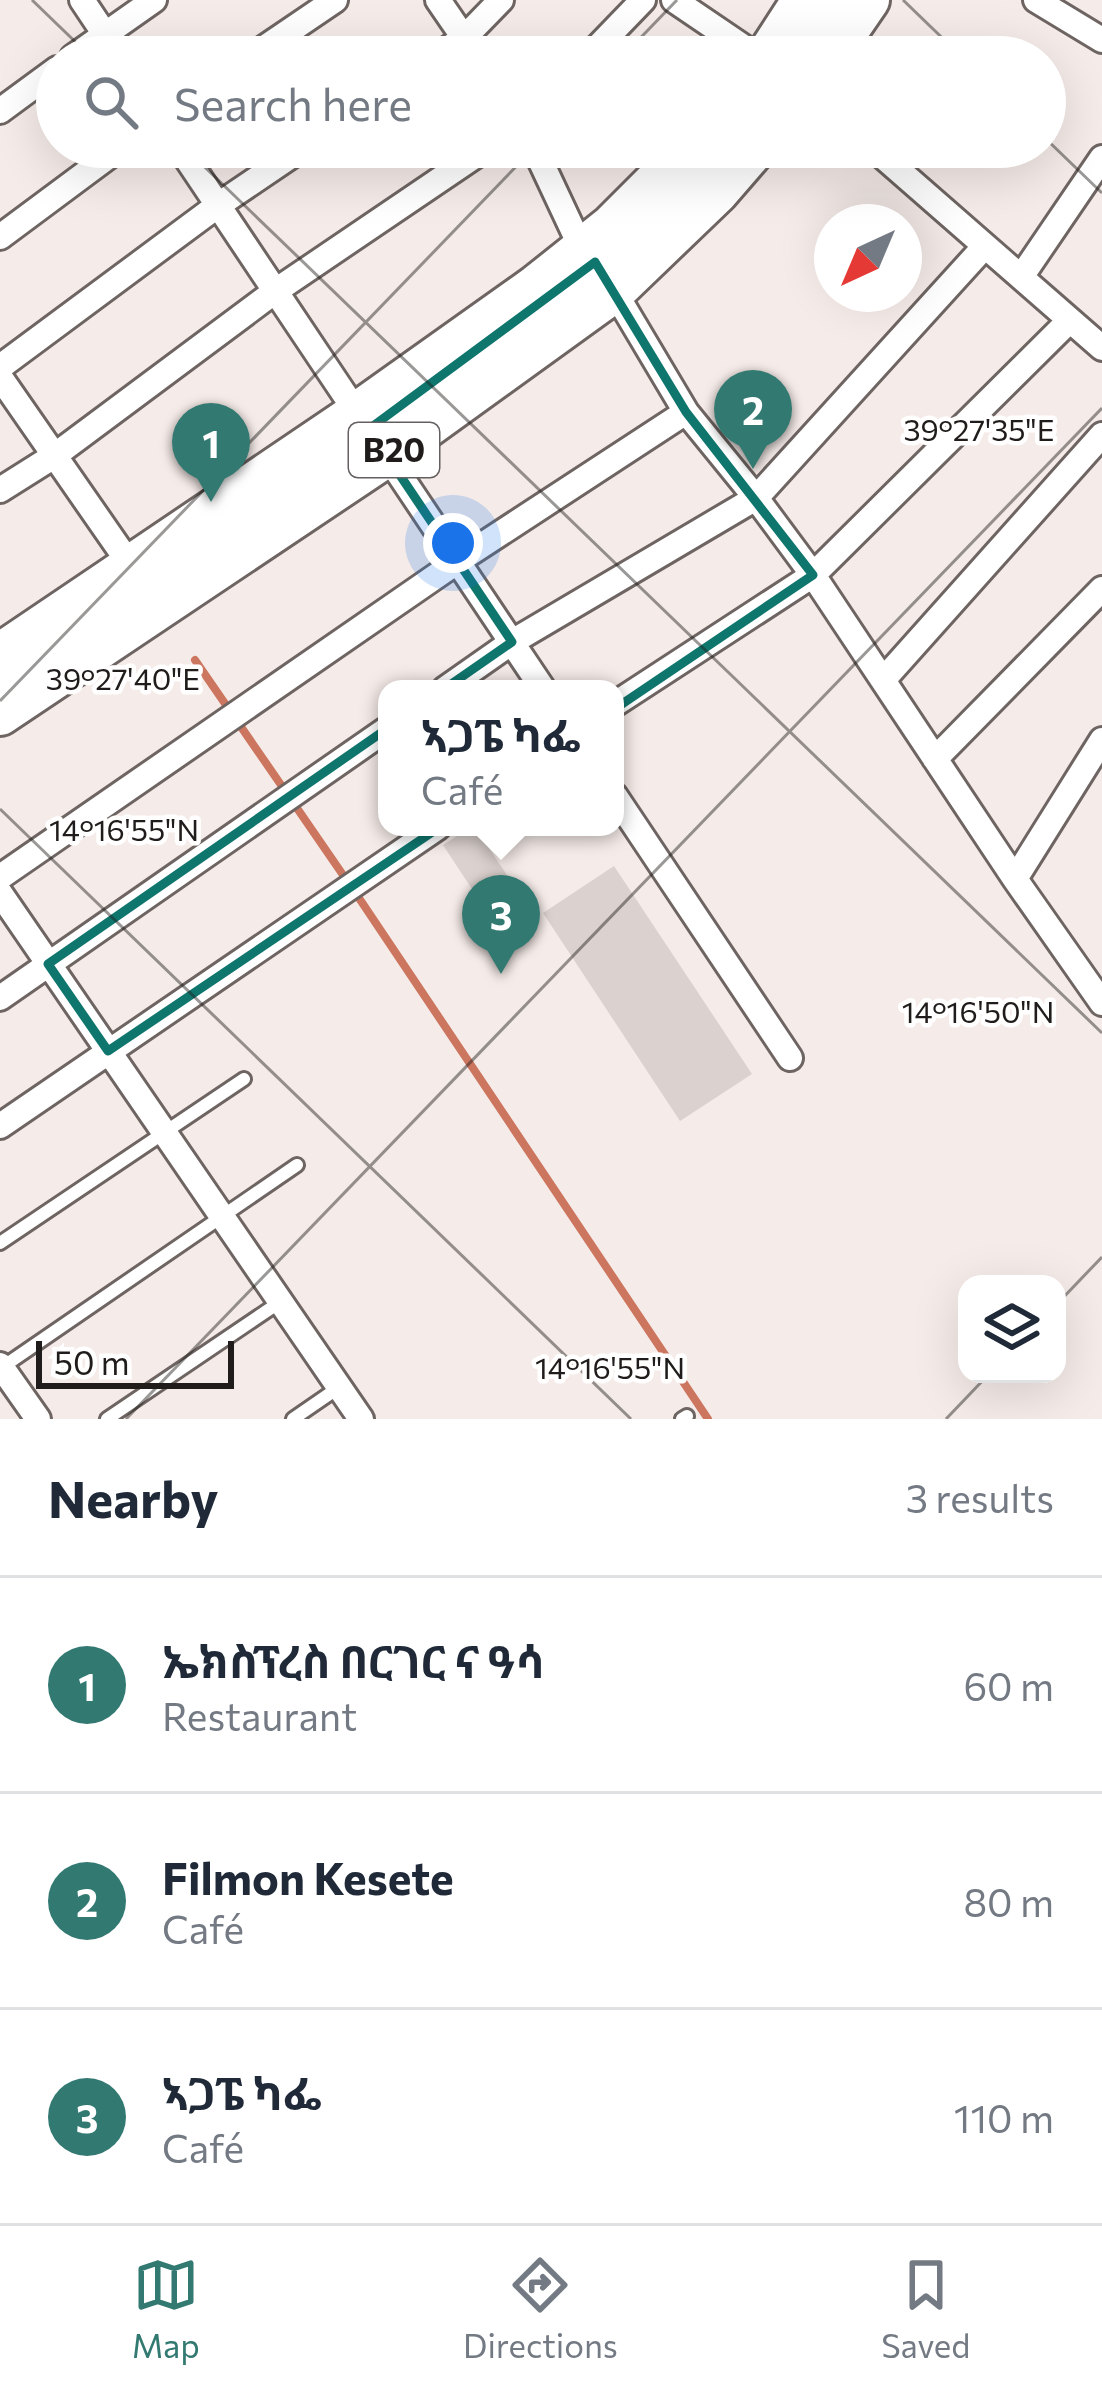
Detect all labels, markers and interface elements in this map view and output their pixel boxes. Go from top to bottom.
search box [36,36,1066,168]
icon: search [78,69,144,135]
text: Search here [174,75,412,130]
north arrow [814,204,922,312]
pin: 2 [714,370,792,469]
pin: 1 [172,403,250,502]
text: 39°27'35"E [903,410,1055,447]
road number: B20 [349,423,439,477]
your location [423,513,483,573]
text: 39°27'40"E [46,659,200,696]
popup [378,680,624,836]
text: ኣጋፔ ካፌ [421,706,581,761]
text: Café [421,765,503,813]
text: 14°16'55"N [49,810,199,847]
pin: 3 [462,875,540,974]
text: 14°16'50"N [902,992,1054,1029]
map controls [958,1275,1066,1383]
button: layers [958,1275,1066,1383]
scale bar [36,1335,234,1388]
text: 50 m [54,1341,130,1382]
text: 14°16'55"N [535,1348,685,1385]
text: Nearby [48,1466,218,1529]
text: 3 results [906,1473,1054,1521]
text: ኤክስፕረስ በርገር ና ዓሳ [162,1632,545,1687]
text: 1 [78,1661,96,1709]
text: 60 m [963,1661,1054,1709]
text: Restaurant [162,1691,357,1739]
text: Filmon Kesete [162,1849,454,1904]
text: 2 [76,1877,98,1925]
text: 80 m [963,1877,1054,1925]
text: Café [162,1904,244,1952]
text: ኣጋፔ ካፌ [162,2064,322,2119]
text: 3 [76,2093,98,2141]
text: 110 m [954,2093,1054,2141]
text: Café [162,2123,244,2171]
tab: Map [132,2252,200,2365]
tab: Directions [463,2252,618,2365]
tab: Saved [881,2252,970,2365]

